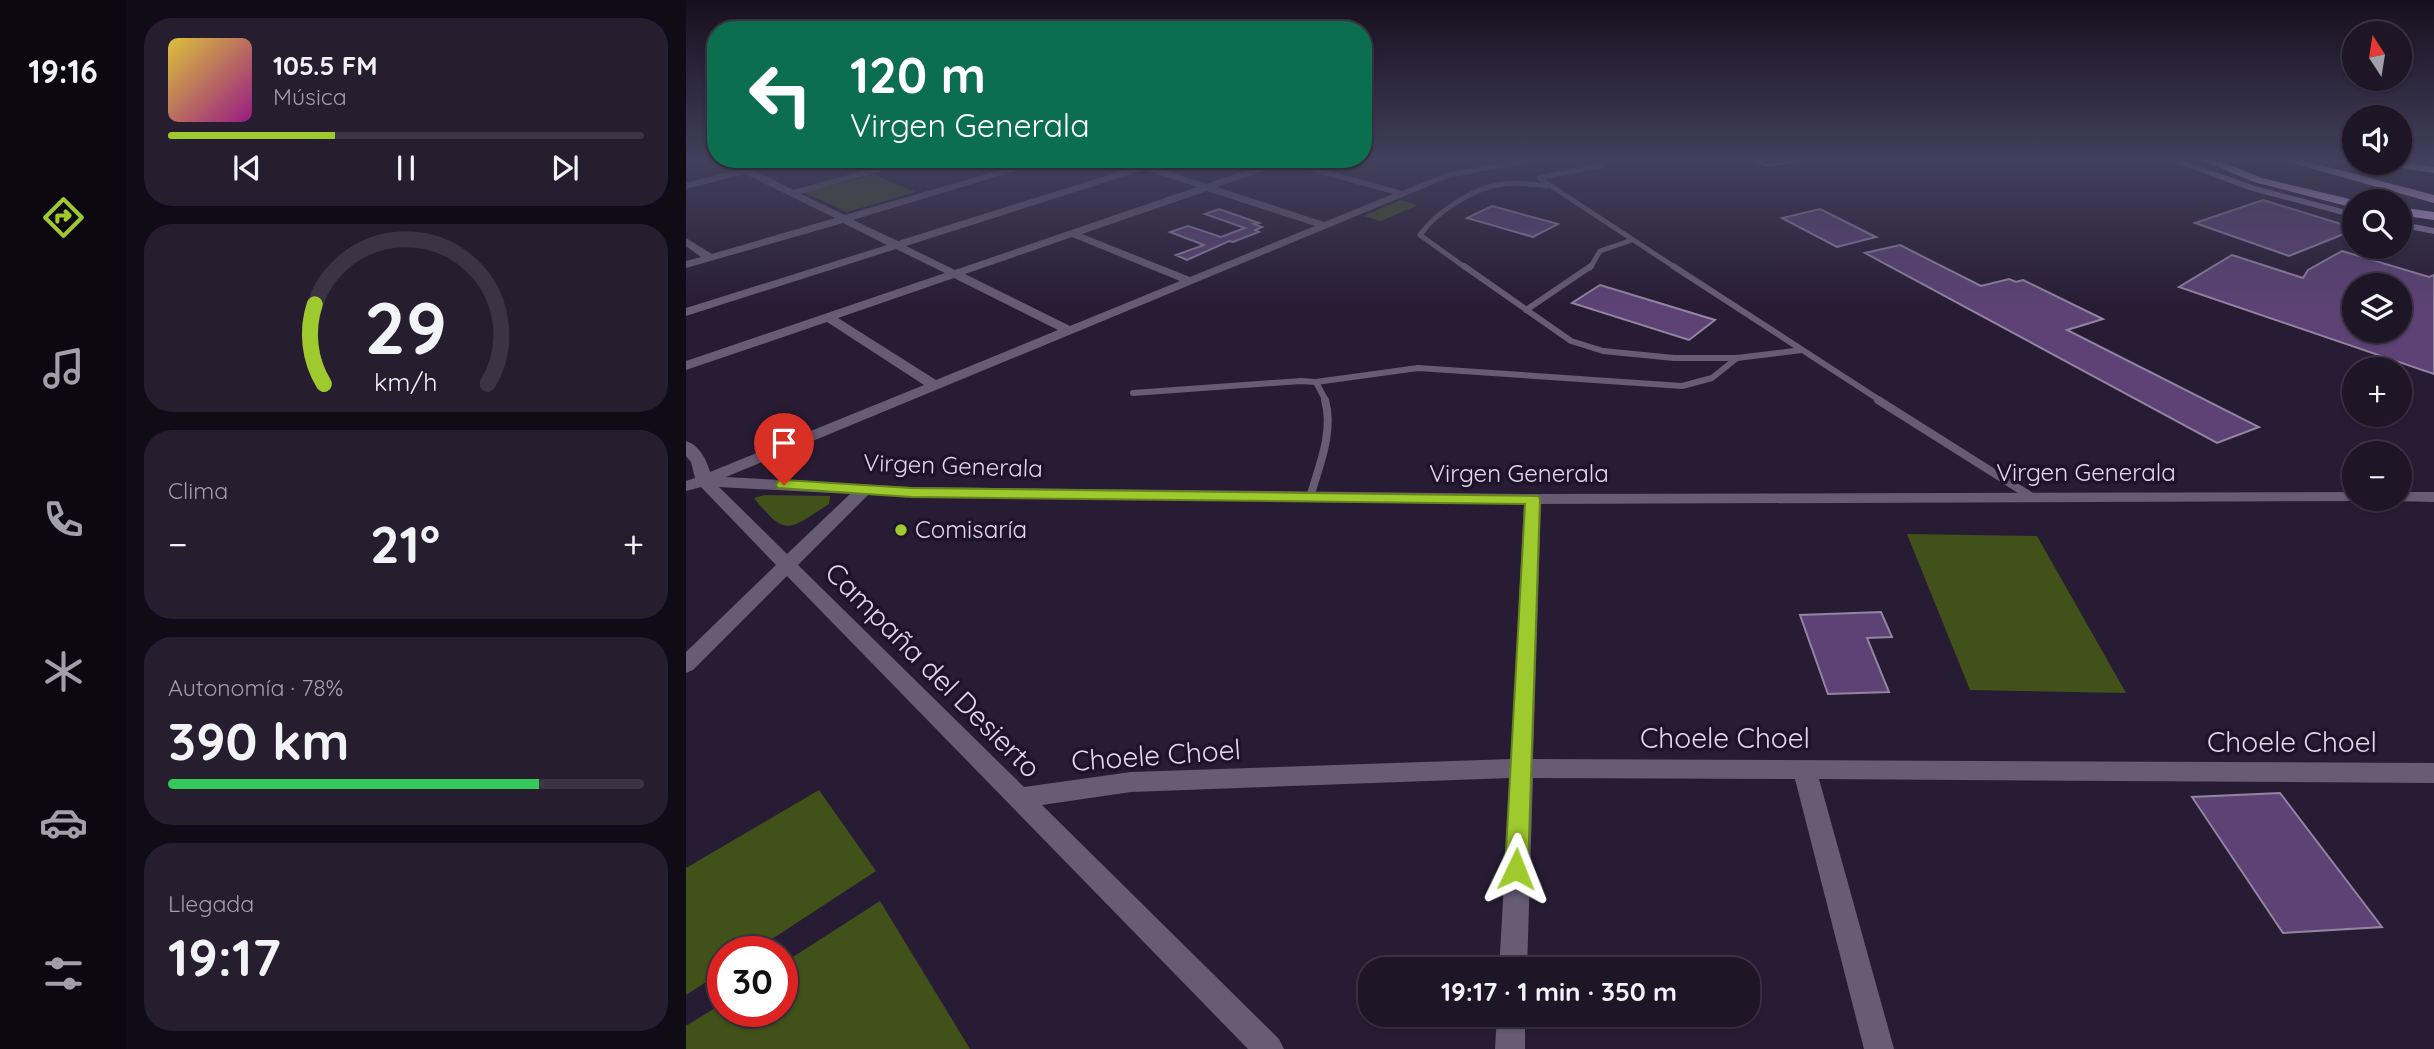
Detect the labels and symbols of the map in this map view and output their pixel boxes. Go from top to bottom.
north arrow [2342,21,2412,91]
pin [754,413,814,485]
street label: Virgen Generala [863,447,1043,483]
street label: Virgen Generala [1996,457,2176,487]
street label: Virgen Generala [1429,458,1609,488]
place label: Comisaría [915,514,1027,544]
marker: Comisaría [893,522,909,538]
street label: Campaña del Desierto [818,555,1048,785]
street label: Choele Choel [1640,720,1810,755]
street label: Choele Choel [2207,724,2377,759]
street label: Choele Choel [1070,731,1242,778]
position arrow [1479,832,1553,906]
speed limit sign: 30 [707,936,798,1027]

